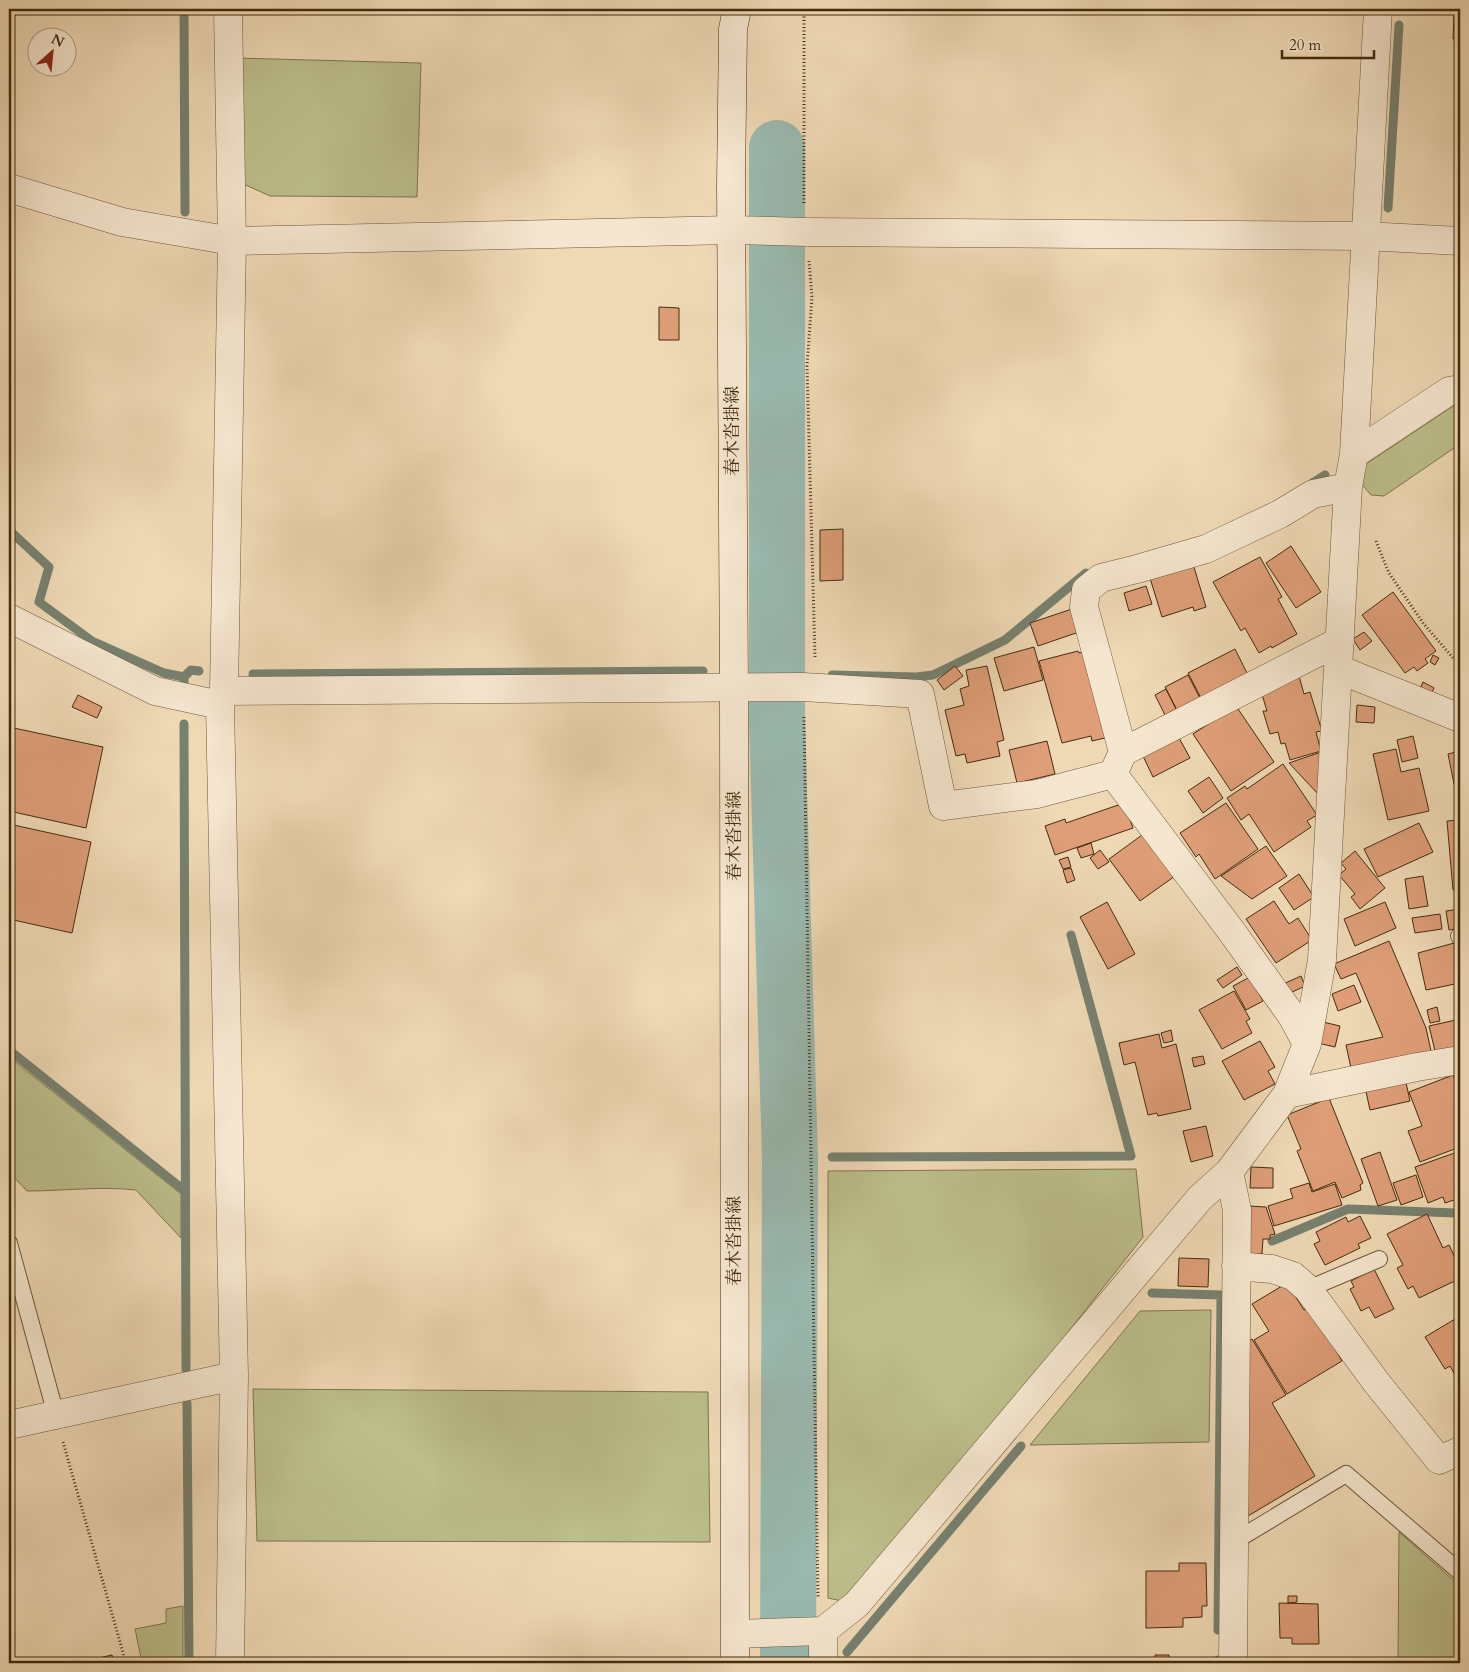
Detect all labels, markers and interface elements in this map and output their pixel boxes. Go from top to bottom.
north arrow [28,28,78,78]
scale bar [1282,28,1374,60]
text: N [48,30,67,52]
text: 20 m [1289,35,1321,55]
street label: 春木沓掛線 [720,386,745,476]
street label: 春木沓掛線 [722,791,747,881]
street label: 春木沓掛線 [722,1196,747,1286]

